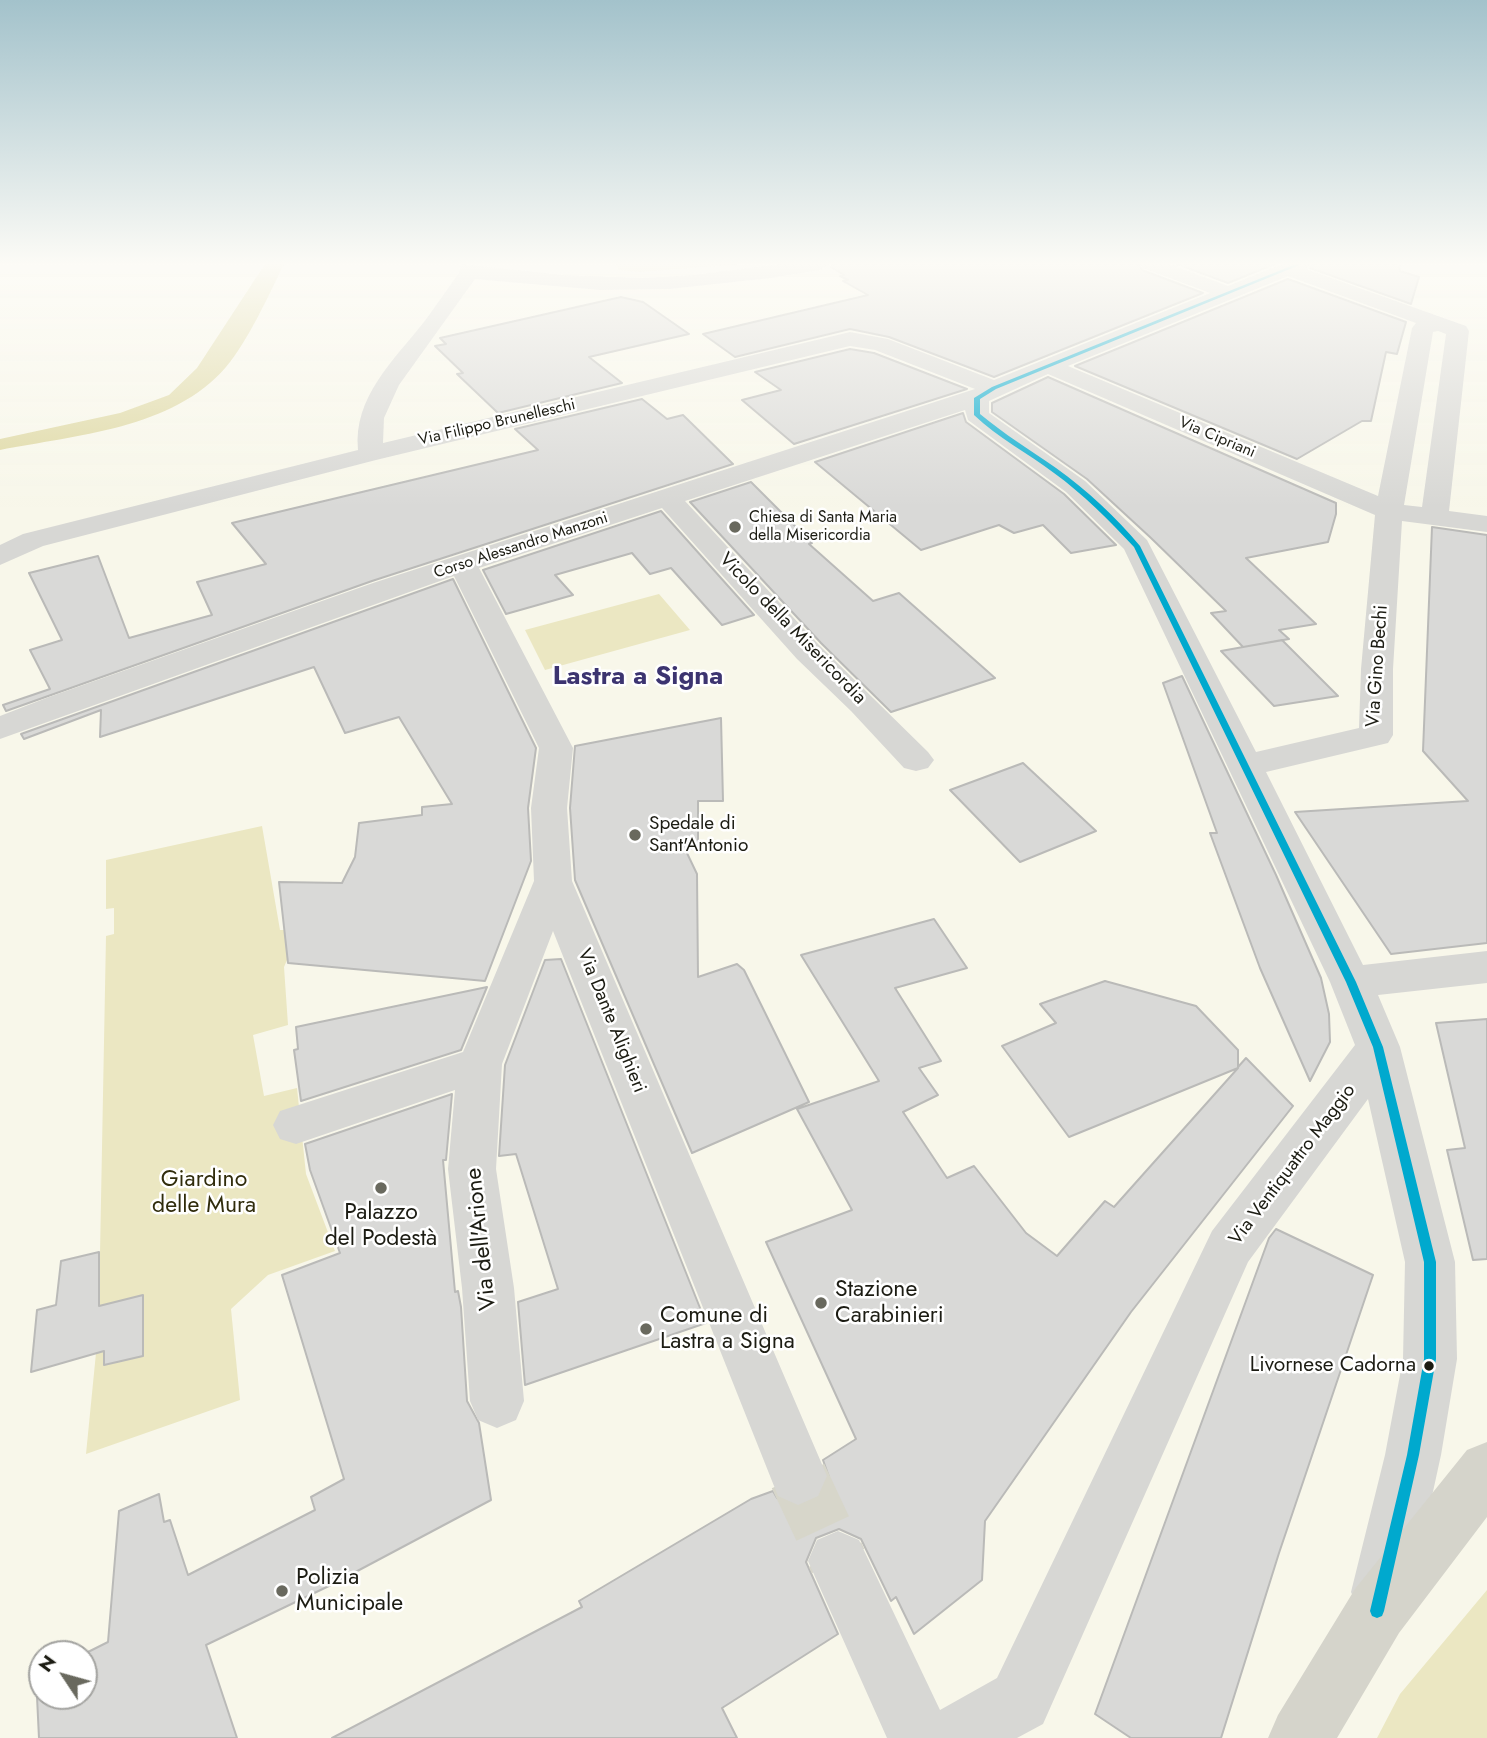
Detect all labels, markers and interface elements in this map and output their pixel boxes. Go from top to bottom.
street label: Via Filippo Brunelleschi [417,396,577,450]
street label: Via Cipriani [1176,413,1258,463]
place label: Chiesa di Santa Maria della Misericordia [749,508,897,546]
street label: Corso Alessandro Manzoni [431,509,611,583]
marker: Chiesa di Santa Maria della Misericordia [727,519,743,535]
street label: Vicolo della Misericordia [714,549,870,709]
street label: Via Gino Bechi [1362,604,1394,728]
district label: Lastra a Signa [553,662,723,694]
place label: Spedale di Sant'Antonio [649,813,748,857]
marker: Spedale di Sant'Antonio [627,827,643,843]
street label: Via Dante Alighieri [572,946,650,1096]
street label: Via Ventiquattro Maggio [1225,1080,1361,1250]
park label: Giardino delle Mura [152,1166,256,1220]
street label: Via dell'Arione [461,1166,503,1312]
marker: Palazzo del Podestà [373,1180,389,1196]
place label: Palazzo del Podestà [325,1199,437,1253]
place label: Stazione Carabinieri [835,1276,944,1330]
marker: Stazione Carabinieri [813,1295,829,1311]
place label: Comune di Lastra a Signa [660,1302,795,1356]
marker: Comune di Lastra a Signa [638,1321,654,1337]
place label: Livornese Cadorna [1250,1353,1416,1379]
marker: Livornese Cadorna [1422,1359,1436,1373]
place label: Polizia Municipale [296,1564,403,1618]
marker: Polizia Municipale [274,1583,290,1599]
north arrow [28,1640,98,1710]
text: N [32,1649,63,1678]

